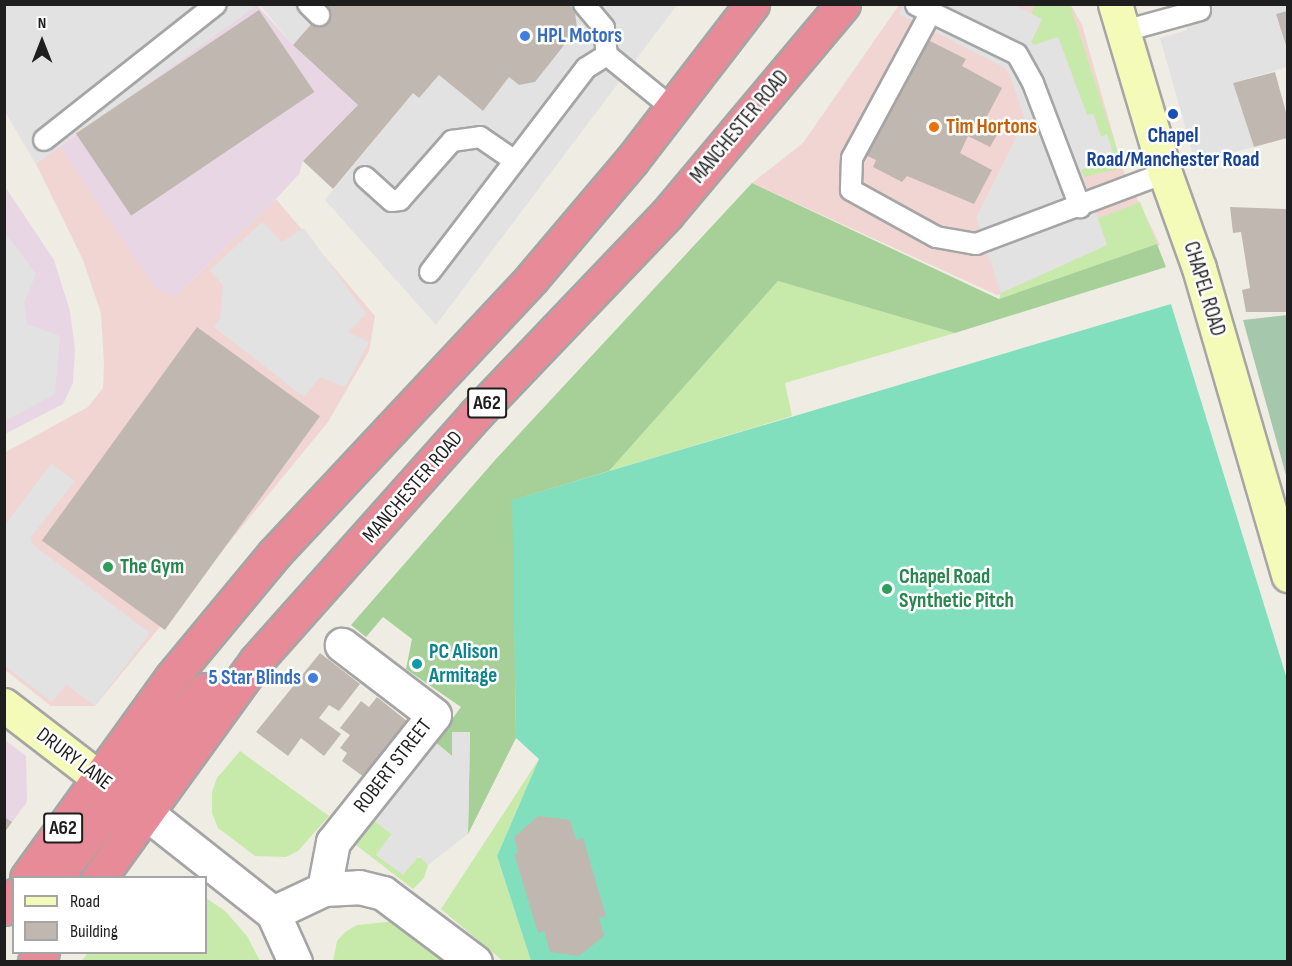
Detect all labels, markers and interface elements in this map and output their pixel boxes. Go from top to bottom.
north arrow [12,12,72,72]
text: N [38,14,46,33]
place label: HPL Motors [537,23,622,49]
marker: HPL Motors [518,29,532,43]
street label: MANCHESTER ROAD [685,65,795,189]
marker: Chapel Road/Manchester Road [1166,107,1180,121]
place label: Tim Hortons [946,114,1037,140]
marker: Tim Hortons [927,120,941,134]
place label: Chapel Road/Manchester Road [1087,123,1259,173]
street label: CHAPEL ROAD [1178,239,1230,339]
road number: A62 [466,386,508,420]
street label: MANCHESTER ROAD [358,426,468,548]
place label: The Gym [120,554,184,580]
marker: The Gym [101,560,115,574]
place label: Chapel Road Synthetic Pitch [899,564,1014,614]
marker: Chapel Road Synthetic Pitch [880,582,894,596]
place label: PC Alison Armitage [429,639,498,689]
marker: PC Alison Armitage [410,657,424,671]
place label: 5 Star Blinds [208,665,301,691]
marker: 5 Star Blinds [306,671,320,685]
street label: ROBERT STREET [349,714,437,818]
street label: DRURY LANE [31,722,117,796]
road number: A62 [42,811,84,845]
legend [12,876,207,954]
text: Road [70,891,100,912]
text: Building [70,921,118,942]

